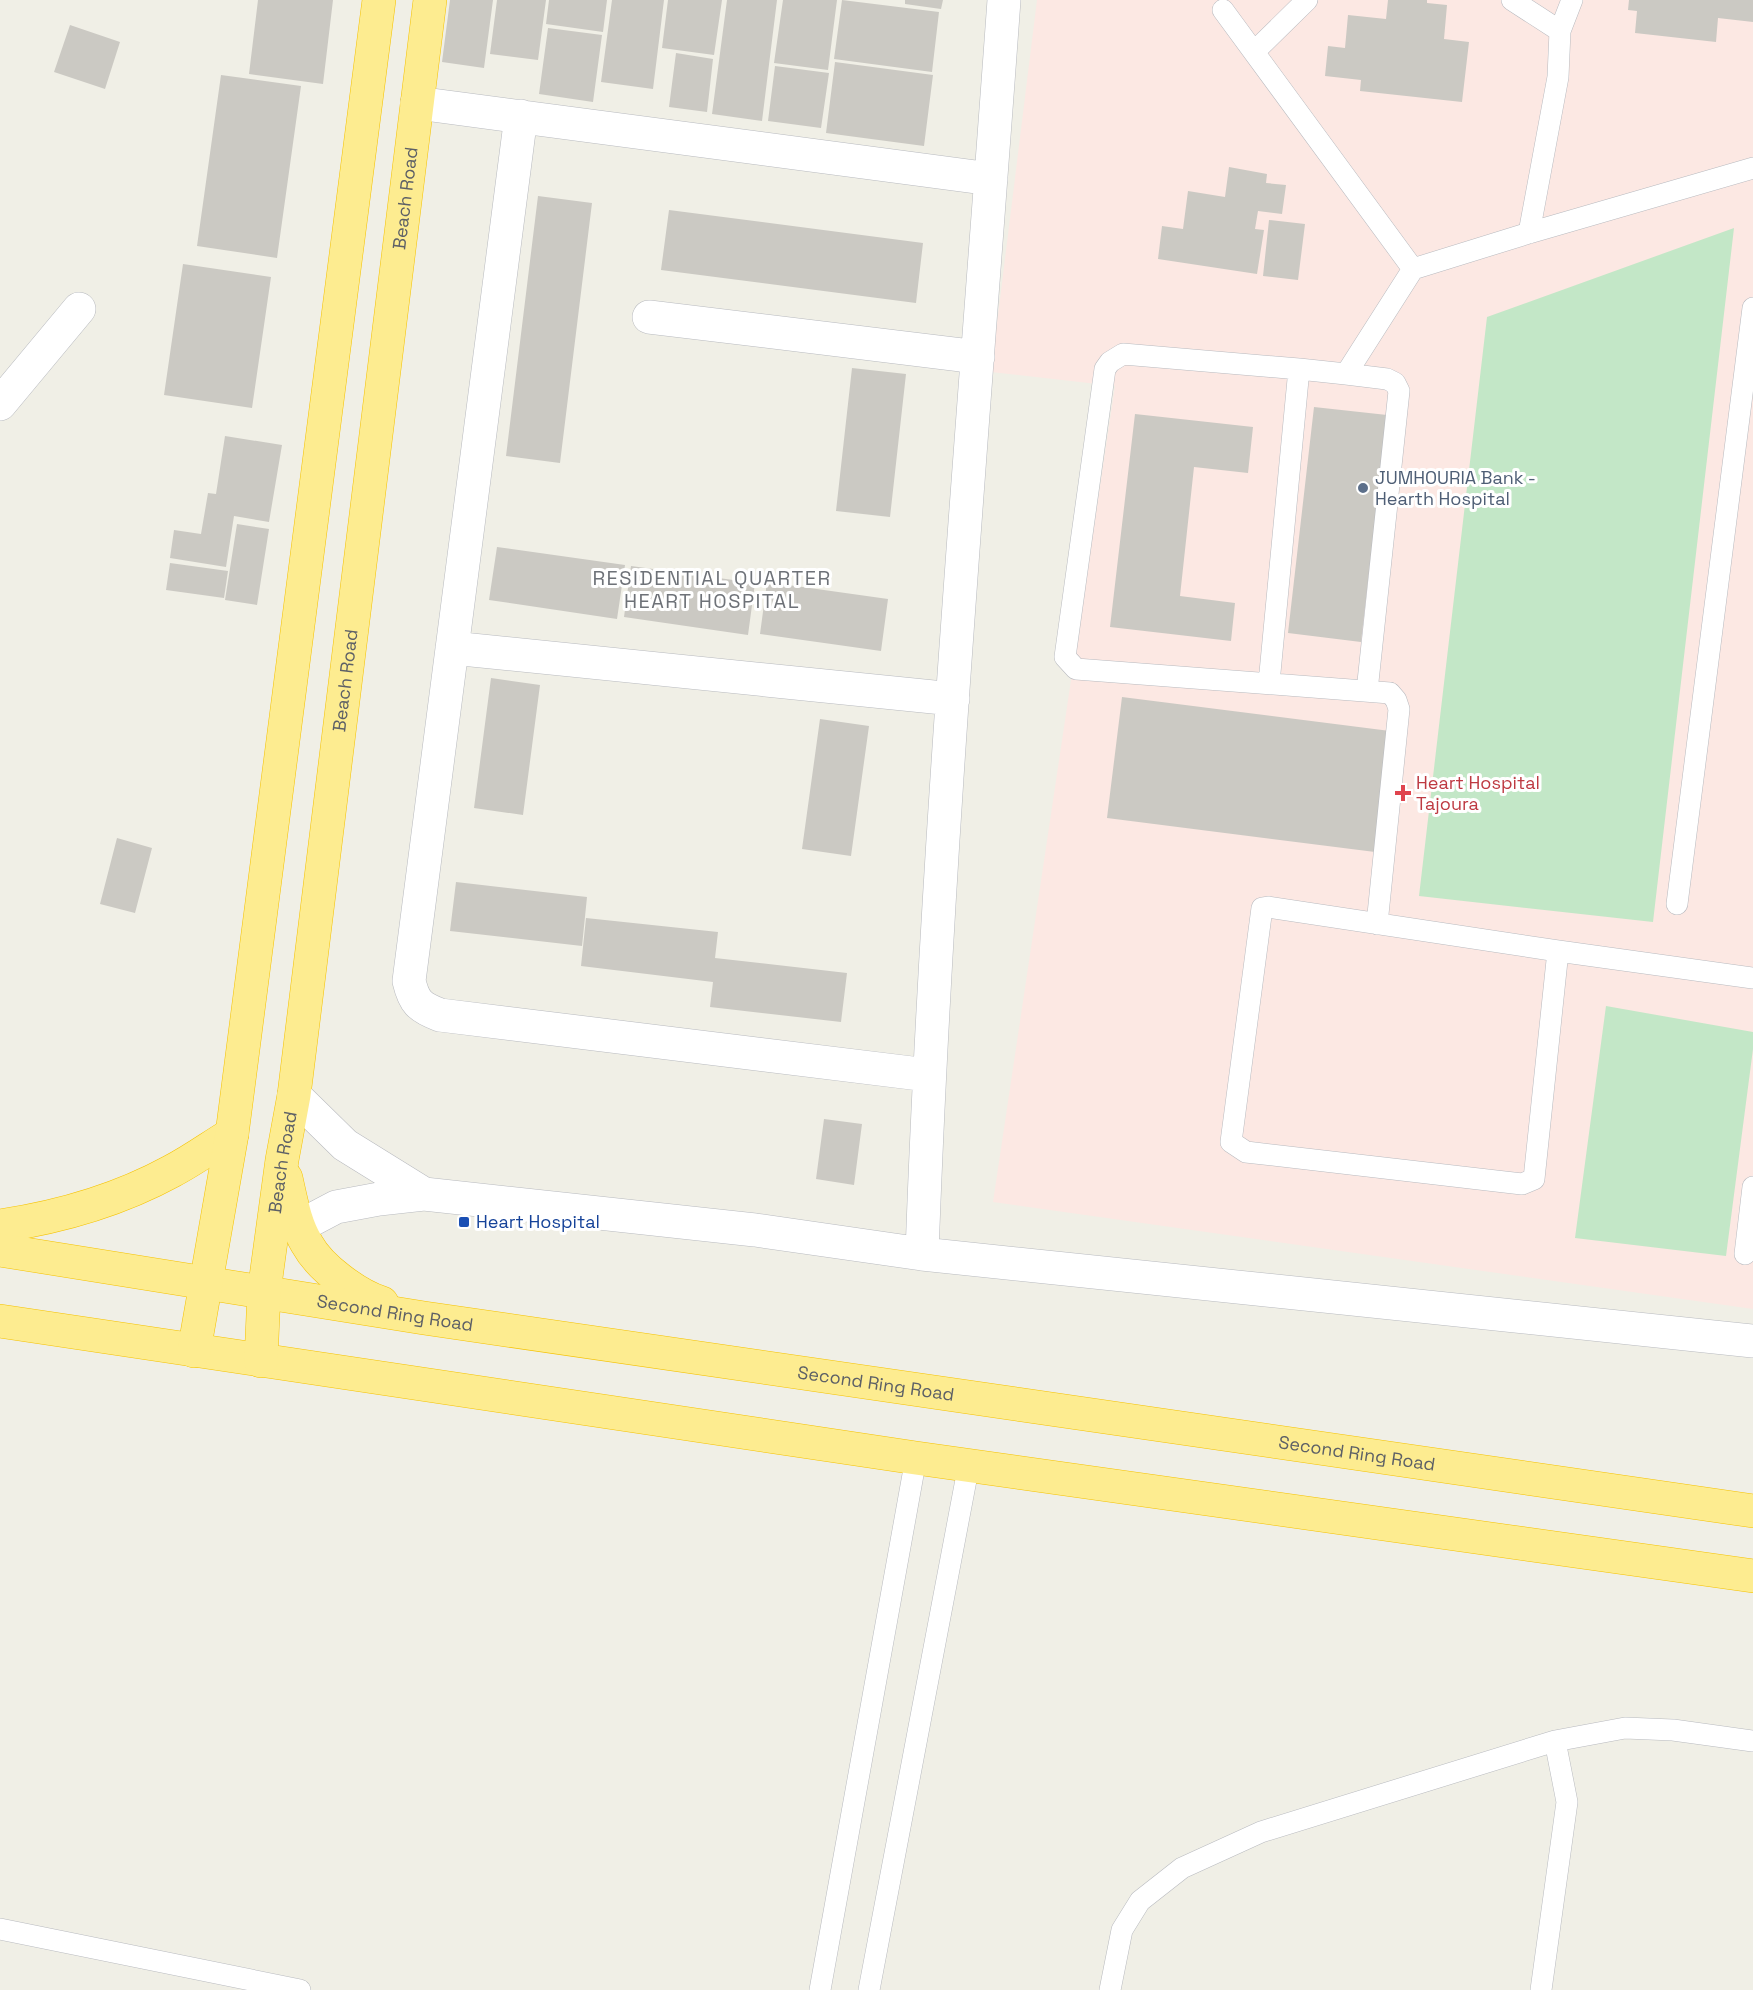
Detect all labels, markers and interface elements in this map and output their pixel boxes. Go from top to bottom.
street label: Beach Road [387,146,423,251]
place label: JUMHOURIA Bank - Hearth Hospital [1375,466,1536,510]
marker: JUMHOURIA Bank - Hearth Hospital [1356,481,1370,495]
district label: RESIDENTIAL QUARTER HEART HOSPITAL [592,565,832,614]
street label: Beach Road [327,628,363,733]
place label: Heart Hospital Tajoura [1416,771,1540,815]
marker: Heart Hospital Tajoura [1394,784,1412,802]
street label: Beach Road [263,1109,302,1215]
place label: Heart Hospital [476,1210,600,1233]
marker: Heart Hospital [457,1215,471,1229]
street label: Second Ring Road [315,1289,475,1336]
street label: Second Ring Road [796,1360,956,1406]
street label: Second Ring Road [1277,1430,1437,1476]

